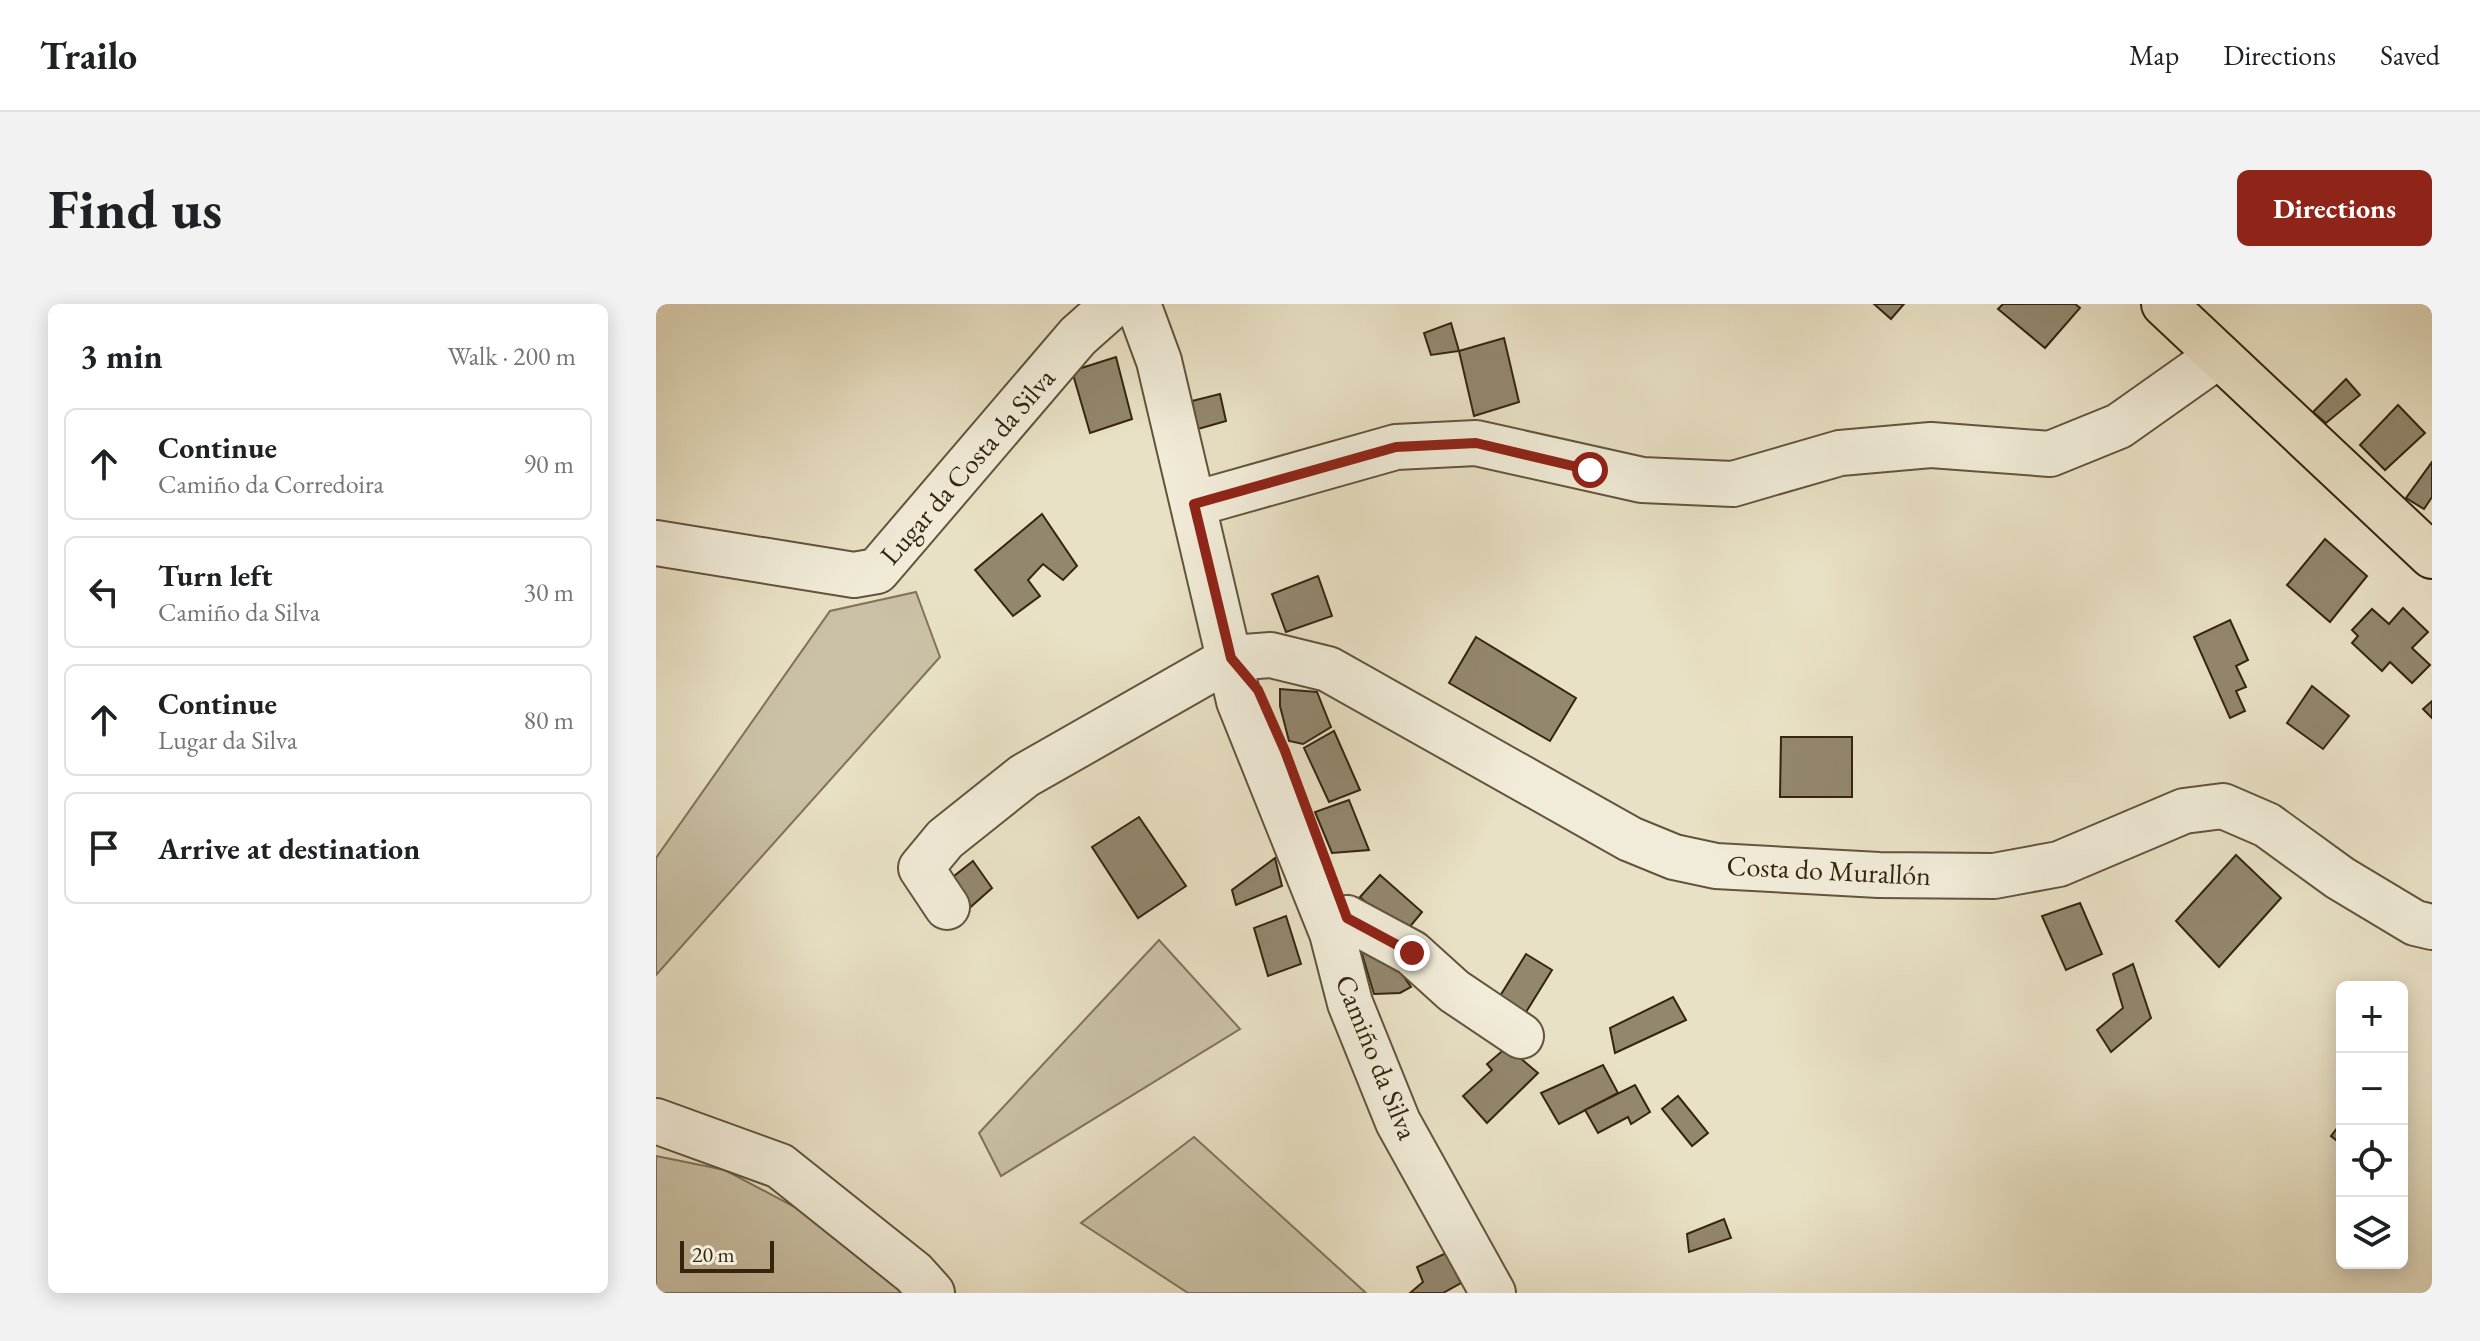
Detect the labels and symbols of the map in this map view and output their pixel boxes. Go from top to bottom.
street label: Lugar da Costa da Silva [872,360,1063,572]
route start [1572,452,1608,488]
street label: Costa do Murallón [1726,847,1932,893]
route end [1394,935,1430,971]
street label: Camiño da Silva [1328,969,1427,1145]
scale bar [680,1237,774,1273]

